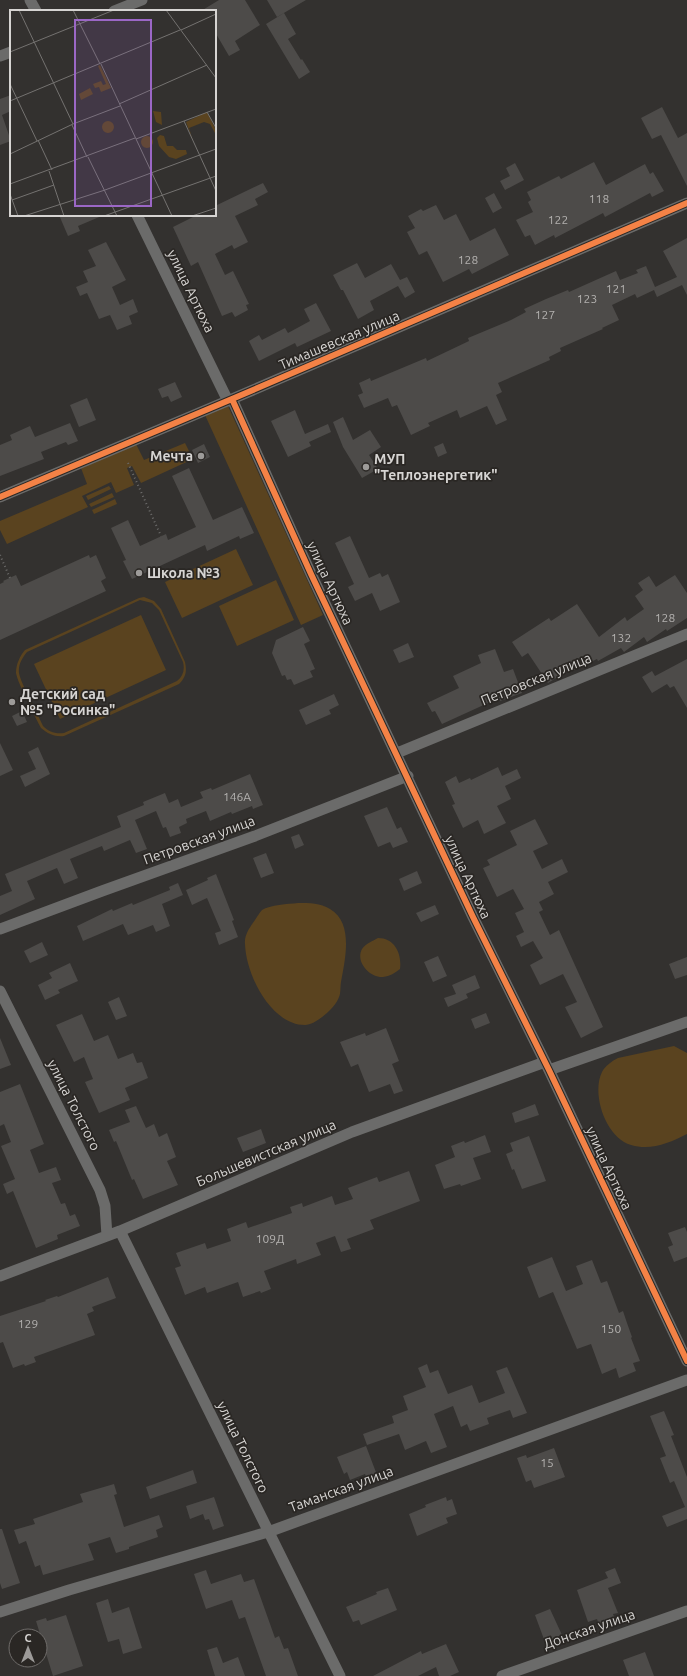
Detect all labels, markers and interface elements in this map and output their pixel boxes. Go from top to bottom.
inset map [10,10,216,216]
house number: 118 [589,192,609,205]
house number: 122 [548,213,568,226]
street label: улица Артюха [164,247,218,335]
house number: 128 [458,253,478,266]
house number: 121 [606,282,626,295]
house number: 123 [577,292,597,305]
street label: Тимашевская улица [276,307,402,373]
house number: 127 [535,308,555,321]
place label: Мечта [150,448,193,464]
marker: Мечта [196,451,206,461]
place label: МУП "Теплоэнергетик" [374,451,498,483]
marker: МУП "Теплоэнергетик" [361,462,371,472]
street label: улица Артюха [304,539,356,627]
place label: Школа №3 [147,565,220,581]
marker: Школа №3 [134,568,144,578]
house number: 128 [655,611,675,624]
house number: 132 [611,631,631,644]
street label: Петровская улица [478,650,594,708]
place label: Детский сад №5 "Росинка" [20,686,115,718]
marker: Детский сад №5 "Росинка" [7,697,17,707]
house number: 146А [223,790,251,803]
street label: Петровская улица [141,812,257,868]
street label: улица Артюха [442,833,494,921]
street label: улица Толстого [44,1057,104,1153]
street label: Большевистская улица [194,1116,338,1190]
street label: улица Артюха [583,1124,635,1212]
house number: 109Д [256,1232,284,1245]
house number: 129 [18,1317,38,1330]
house number: 150 [601,1322,621,1335]
street label: улица Толстого [214,1399,272,1495]
house number: 15 [540,1456,554,1469]
street label: Таманская улица [287,1463,395,1515]
street label: Донская улица [541,1606,637,1652]
north arrow [8,1628,48,1668]
text: С [24,1632,32,1644]

